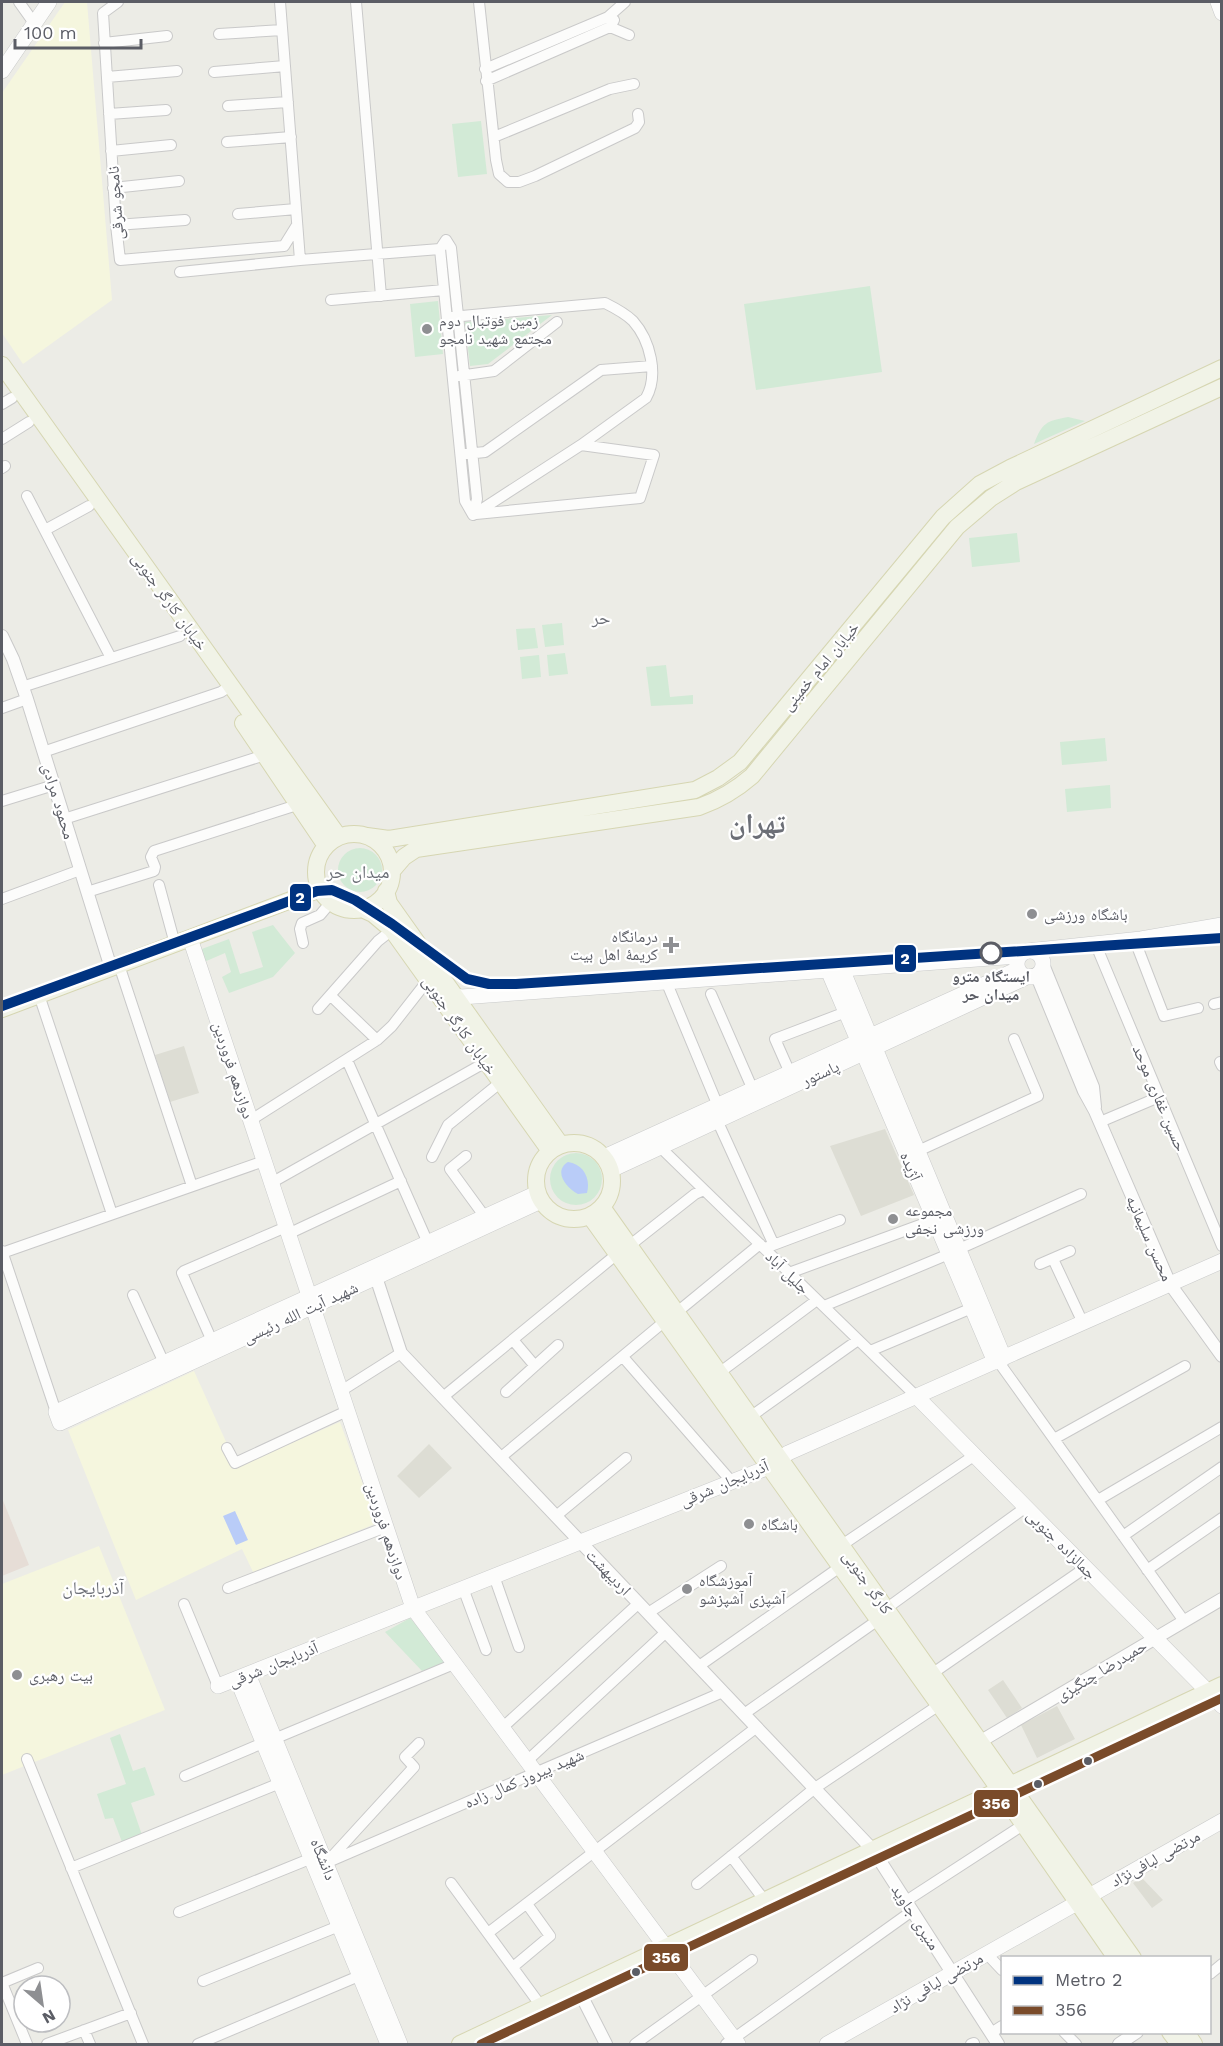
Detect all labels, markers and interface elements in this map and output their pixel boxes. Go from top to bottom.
scale bar [15,12,141,50]
text: 100 m [24,22,77,43]
street label: نامجو شرقی [103,165,129,241]
place label: زمین فوتبال دوم مجتمع شهید نامجو [439,311,552,349]
marker: زمین فوتبال دوم مجتمع شهید نامجو [420,322,434,336]
street label: خیابان کارگر جنوبی [127,549,211,655]
district label: حر [591,607,610,628]
street label: خیابان امام خمینی [778,618,864,715]
street label: محمود مرادی [37,761,79,842]
district label: تهران [729,807,786,840]
district label: میدان حر [326,861,389,883]
line badge: 2 [289,883,312,912]
text: 2 [295,888,305,907]
place label: باشگاه ورزشی [1044,905,1128,925]
marker: باشگاه ورزشی [1025,907,1039,921]
place label: درمانگاه کریمهٔ اهل بیت [570,927,658,965]
marker: درمانگاه کریمهٔ اهل بیت [662,936,680,954]
marker: ایستگاه مترو میدان حر [980,942,1002,964]
line badge: 2 [894,944,917,973]
text: 2 [900,949,910,968]
place label: ایستگاه مترو میدان حر [952,967,1030,1004]
street label: خیابان کارگر جنوبی [418,972,501,1079]
street label: دوازدهم فروردین [208,1019,258,1121]
street label: حسین غفاری موحد [1128,1042,1191,1155]
street label: پاستور [797,1056,842,1091]
street label: آژیده [896,1149,925,1184]
street label: محسن سلیمانیه [1121,1192,1177,1284]
place label: مجموعه ورزشی نجفی [905,1201,984,1239]
marker: مجموعه ورزشی نجفی [886,1212,900,1226]
street label: جلیل آباد [761,1247,814,1299]
street label: شهید آیت الله رئیسی [240,1277,361,1348]
street label: آذربایجان شرقی [677,1456,773,1512]
street label: دوازدهم فروردین [361,1480,411,1582]
street label: جمالزاده جنوبی [1022,1506,1100,1584]
place label: باشگاه [761,1515,798,1534]
marker: باشگاه [742,1517,756,1531]
street label: اردیبهشت [582,1545,635,1599]
street label: کارگر جنوبی [838,1547,897,1619]
place label: آموزشگاه آشپزی آشپزشو [699,1571,786,1609]
district label: آذربایجان [62,1577,124,1599]
marker: آموزشگاه آشپزی آشپزشو [680,1582,694,1596]
street label: حمیدرضا چنگیزی [1052,1636,1151,1706]
street label: آذربایجان شرقی [226,1638,322,1692]
place label: بیت رهبری [29,1666,93,1686]
marker: بیت رهبری [10,1668,24,1682]
street label: شهید پیروز کمال زاده [462,1745,587,1813]
unlabelled marker [1082,1755,1094,1767]
unlabelled marker [1032,1778,1044,1790]
line badge: 356 [973,1789,1019,1818]
text: 356 [982,1794,1010,1813]
street label: مرتضی لبافی‌نژاد [1107,1826,1204,1892]
street label: دانشگاه [307,1836,340,1883]
street label: منیری جاوید [887,1881,944,1954]
line badge: 356 [643,1943,689,1972]
text: 356 [652,1948,680,1967]
street label: مرتضی لبافی نژاد [886,1948,987,2018]
legend [1001,1956,1211,2034]
unlabelled marker [630,1966,642,1978]
text: Metro 2 [1055,1969,1122,1990]
north arrow [12,1974,72,2034]
text: 356 [1055,1999,1087,2020]
text: N [39,2005,59,2028]

